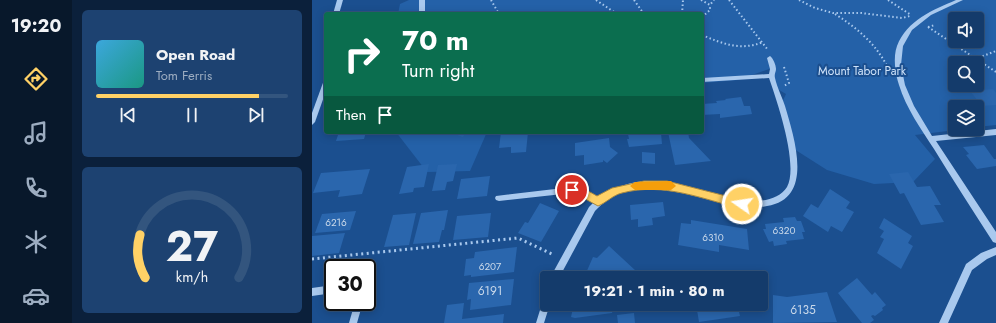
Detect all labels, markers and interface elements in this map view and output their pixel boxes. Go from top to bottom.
map controls [948,12,984,136]
button: sound [948,12,984,48]
text: 19:20 [11,13,61,39]
text: 70 m [402,20,469,61]
icon: right [336,28,388,80]
text: Open Road [156,44,235,66]
button: search [948,56,984,92]
text: Turn right [402,58,474,84]
park label: Mount Tabor Park [818,62,907,80]
icon: directions [22,65,50,93]
text: Tom Ferris [156,66,212,85]
button: layers [948,100,984,136]
icon: previous [117,104,139,126]
icon: pause [181,104,203,126]
icon: next [245,104,267,126]
text: Then [336,104,366,126]
icon: arrive [374,104,396,126]
icon: music [22,119,50,147]
pin [555,173,589,207]
icon: phone [22,174,50,202]
icon: arrive [561,179,583,201]
position arrow [721,183,763,225]
house number: 6216 [325,215,347,230]
text: 27 [166,216,218,277]
house number: 6320 [773,223,795,238]
icon: climate [22,228,50,256]
house number: 6310 [702,230,724,245]
speed limit sign: 30 [324,259,376,311]
house number: 6207 [479,259,502,274]
text: km/h [176,266,208,286]
text: 19:21 · 1 min · 80 m [584,280,724,302]
icon: car [22,282,50,310]
house number: 6191 [478,282,502,300]
house number: 6135 [790,301,816,319]

